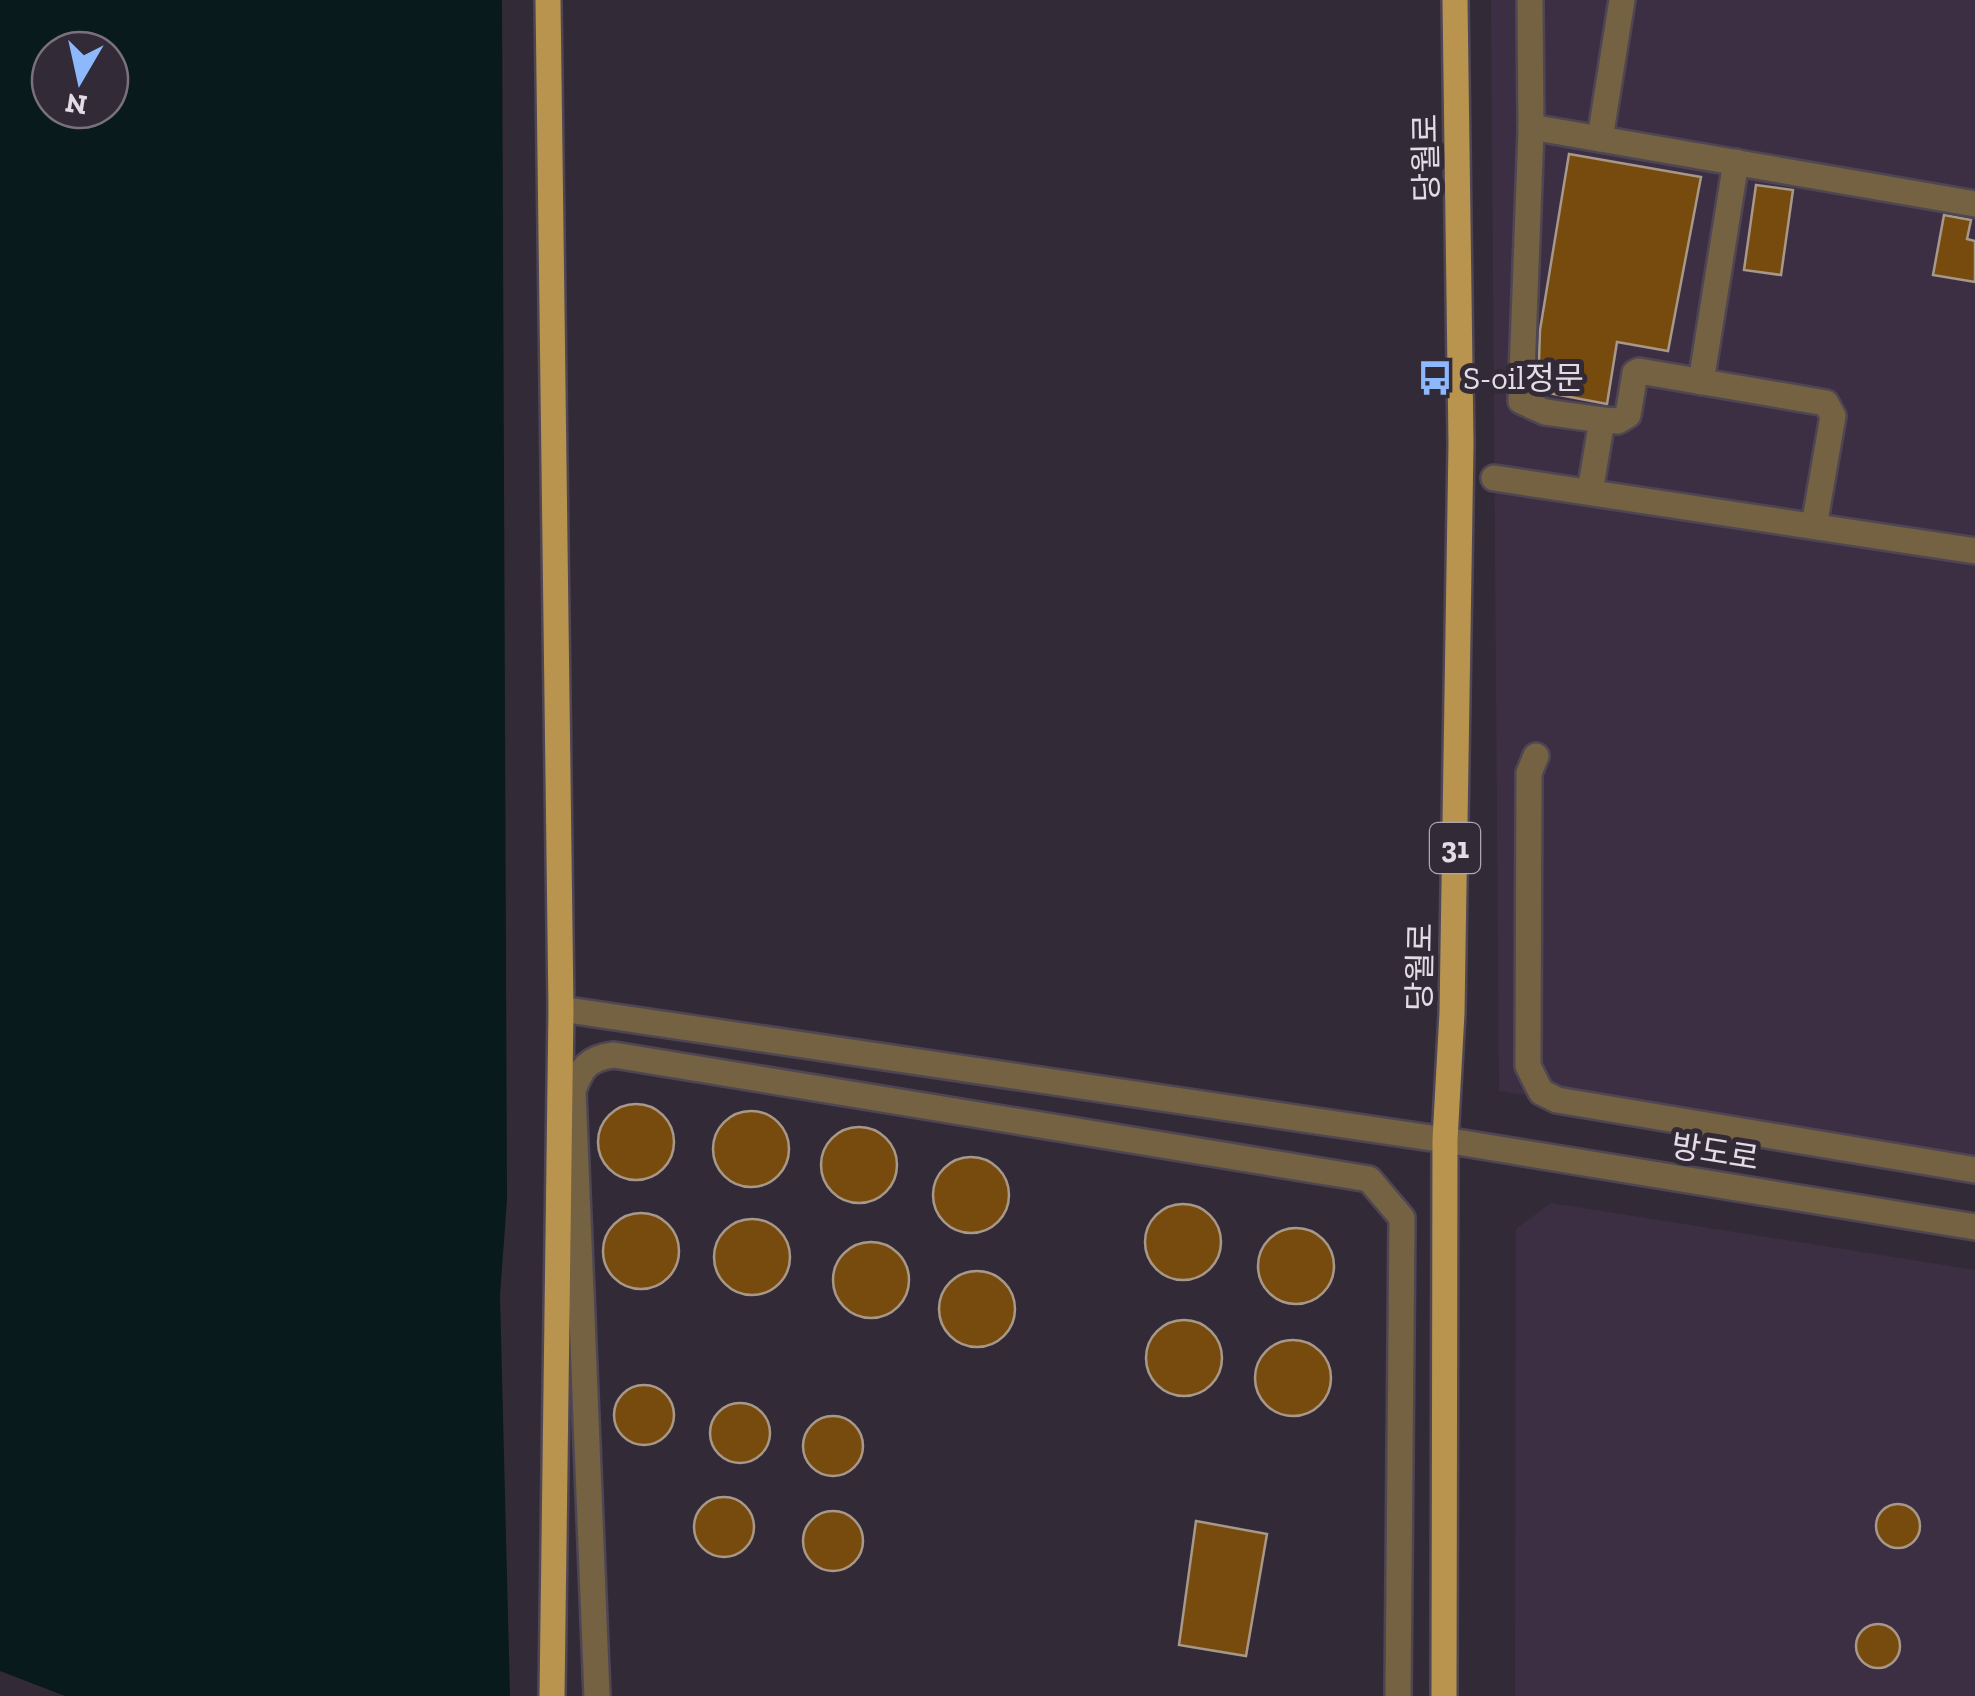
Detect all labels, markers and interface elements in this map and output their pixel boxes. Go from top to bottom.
north arrow [30,30,130,130]
text: N [63,86,89,122]
street label: 당월로 [1406,114,1446,202]
bus stop icon: S-oil정문 [1416,359,1454,397]
place label: S-oil정문 [1463,359,1584,397]
road number: 31 [1430,823,1480,873]
street label: 당월로 [1400,923,1440,1011]
street label: 방도로 [1668,1126,1762,1178]

